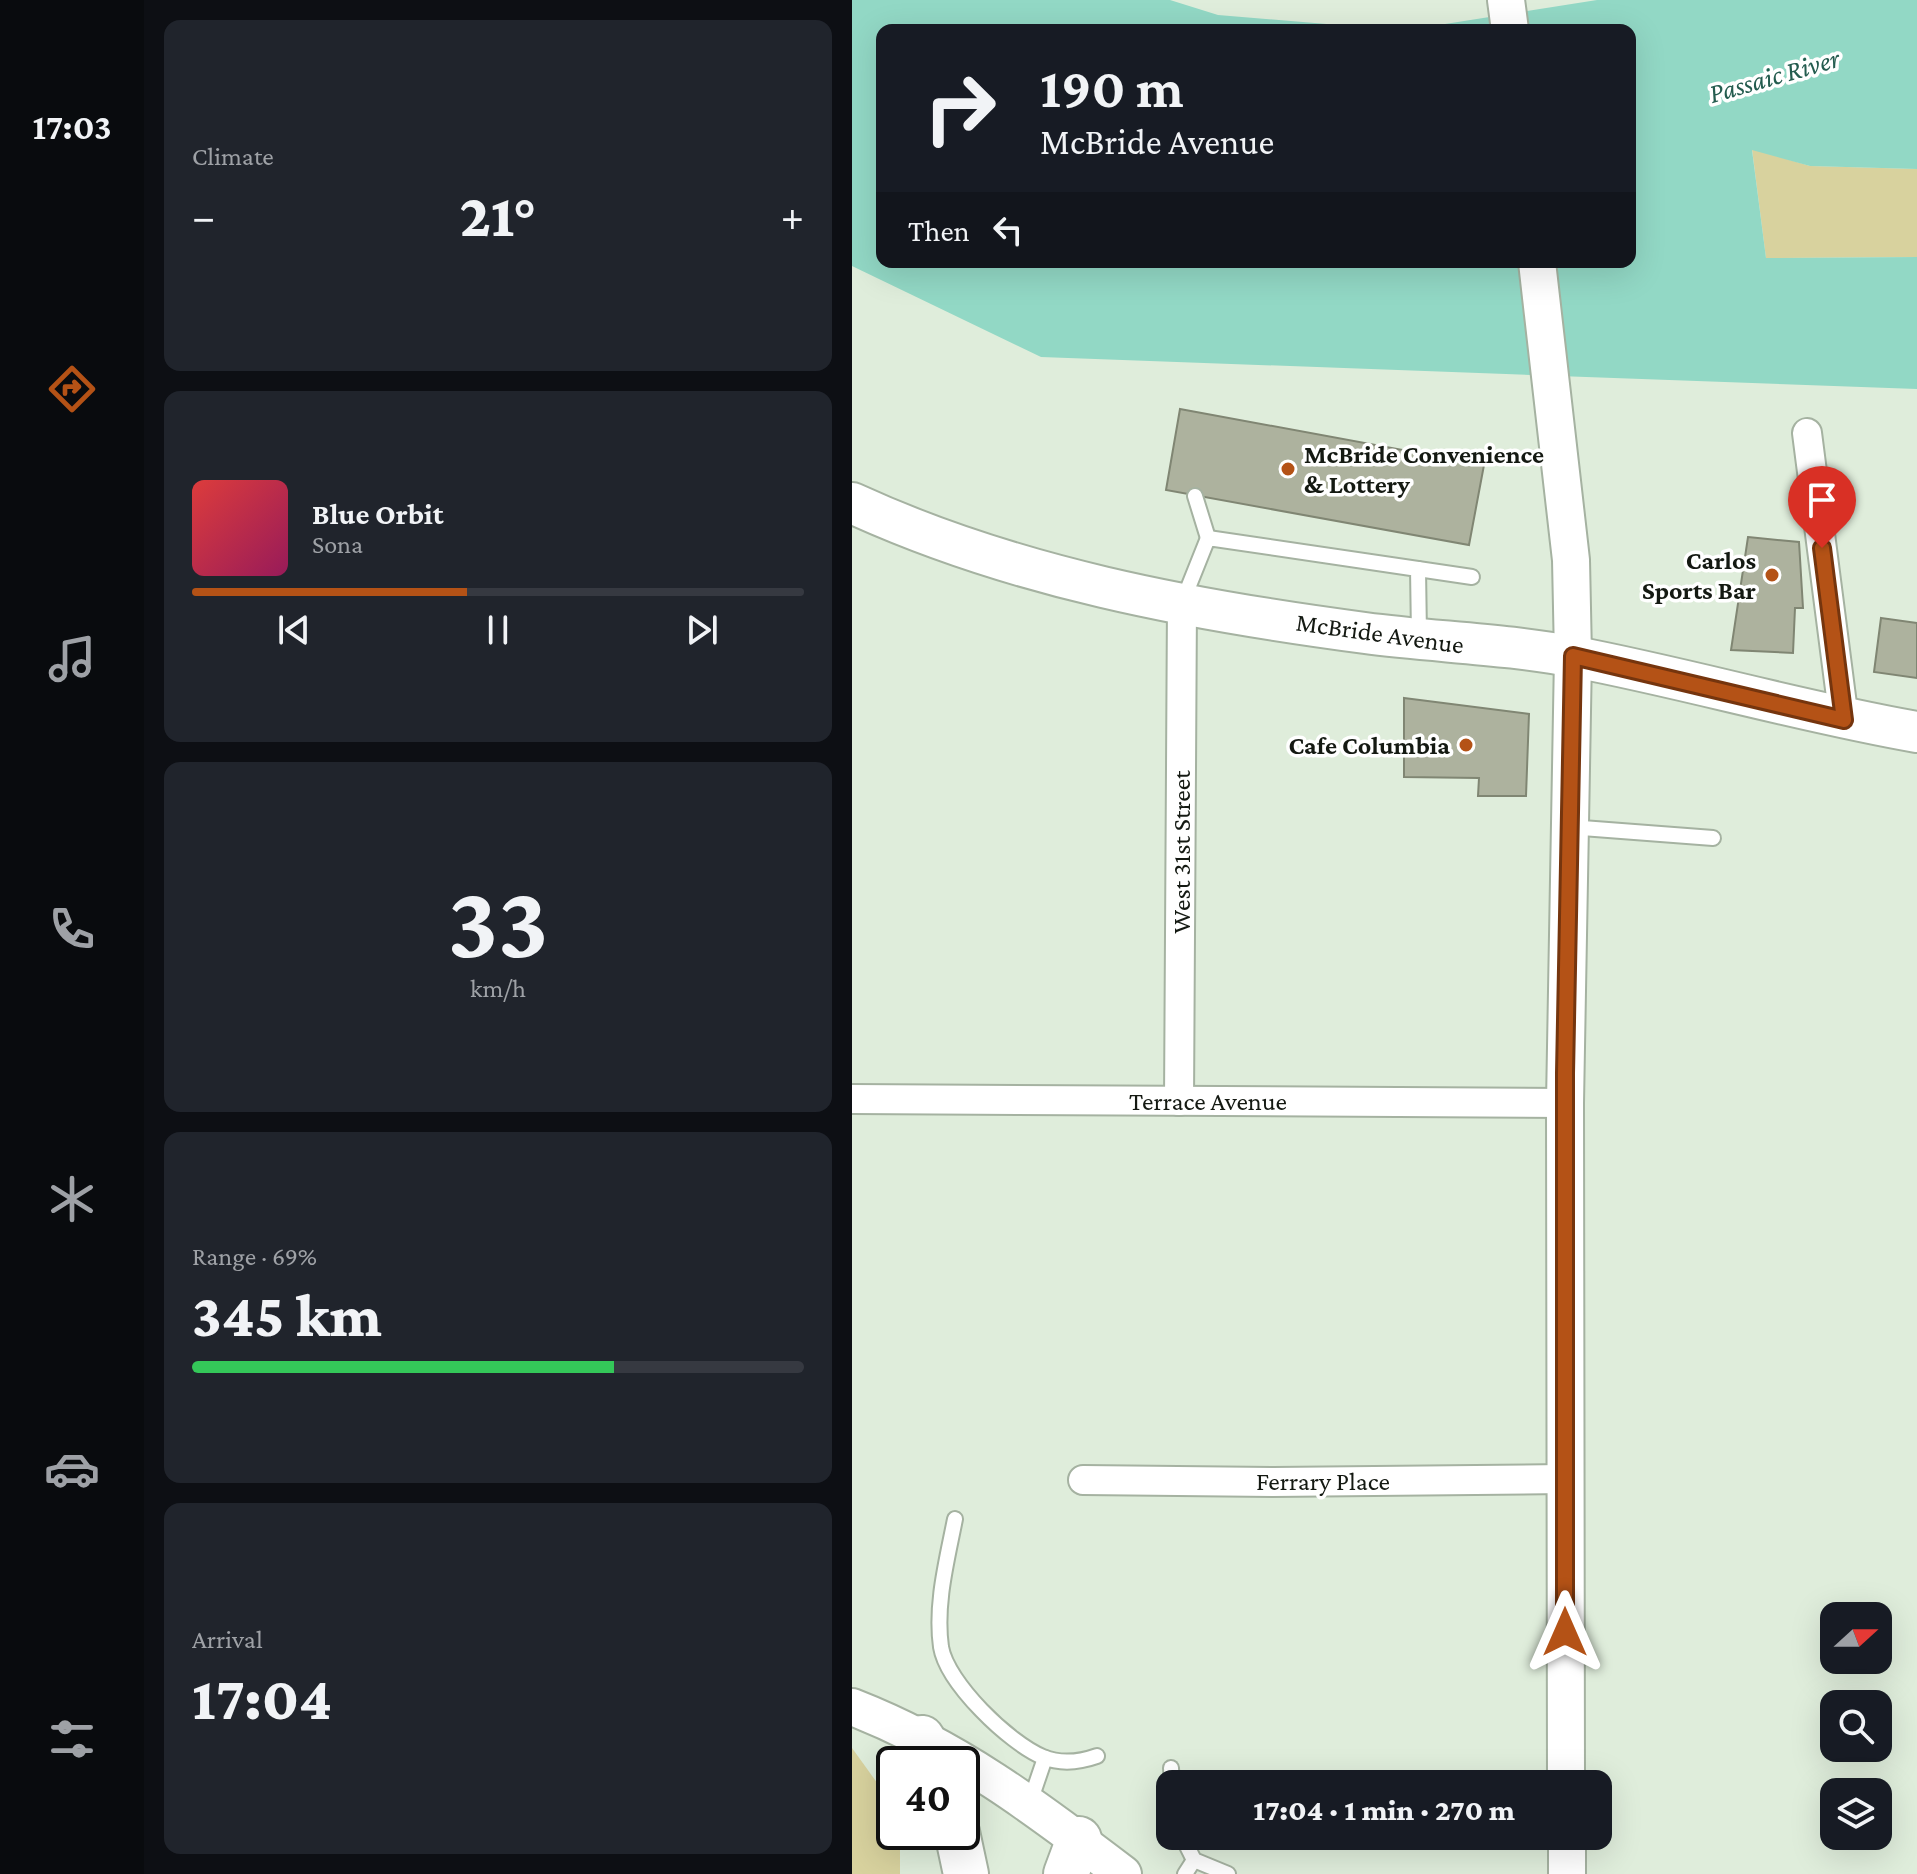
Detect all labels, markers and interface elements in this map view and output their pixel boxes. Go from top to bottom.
water label: Passaic River [1705,42,1844,109]
icon: right [908,56,1012,160]
text: 190 m [1040,57,1184,119]
text: 17:03 [32,107,112,147]
text: McBride Avenue [1040,122,1274,162]
text: Climate [192,142,274,171]
text: 21° [459,182,537,249]
text: − [192,192,215,240]
text: + [781,192,804,240]
icon: left [986,208,1030,252]
text: Then [908,214,970,247]
icon: directions [44,361,100,417]
place label: McBride Convenience & Lottery [1304,440,1544,499]
marker: McBride Convenience & Lottery [1279,460,1297,478]
pin [1788,466,1856,548]
icon: arrive [1800,478,1844,522]
text: Blue Orbit [312,497,443,530]
text: Sona [312,530,363,559]
place label: Carlos Sports Bar [1642,546,1757,605]
marker: Carlos Sports Bar [1763,566,1781,584]
street label: McBride Avenue [1294,607,1466,660]
icon: previous [272,608,316,652]
icon: pause [476,608,520,652]
icon: next [680,608,724,652]
icon: music [44,631,100,687]
place label: Cafe Columbia [1288,731,1450,760]
marker: Cafe Columbia [1457,736,1475,754]
street label: West 31st Street [1167,770,1196,934]
text: 33 [447,864,549,979]
icon: phone [44,901,100,957]
text: km/h [470,974,526,1003]
street label: Terrace Avenue [1129,1087,1287,1116]
icon: climate [44,1171,100,1227]
text: Range · 69% [192,1242,317,1271]
text: 345 km [192,1282,382,1349]
icon: car [44,1441,100,1497]
street label: Ferrary Place [1256,1467,1390,1496]
position arrow [1523,1590,1607,1674]
north arrow [1820,1602,1892,1674]
map controls [1820,1602,1892,1850]
text: Arrival [192,1625,263,1654]
text: 17:04 [192,1665,332,1732]
button: search [1820,1690,1892,1762]
icon: filters [44,1711,100,1767]
speed limit sign: 40 [876,1746,980,1850]
button: layers [1820,1778,1892,1850]
text: 17:04 · 1 min · 270 m [1253,1793,1515,1826]

